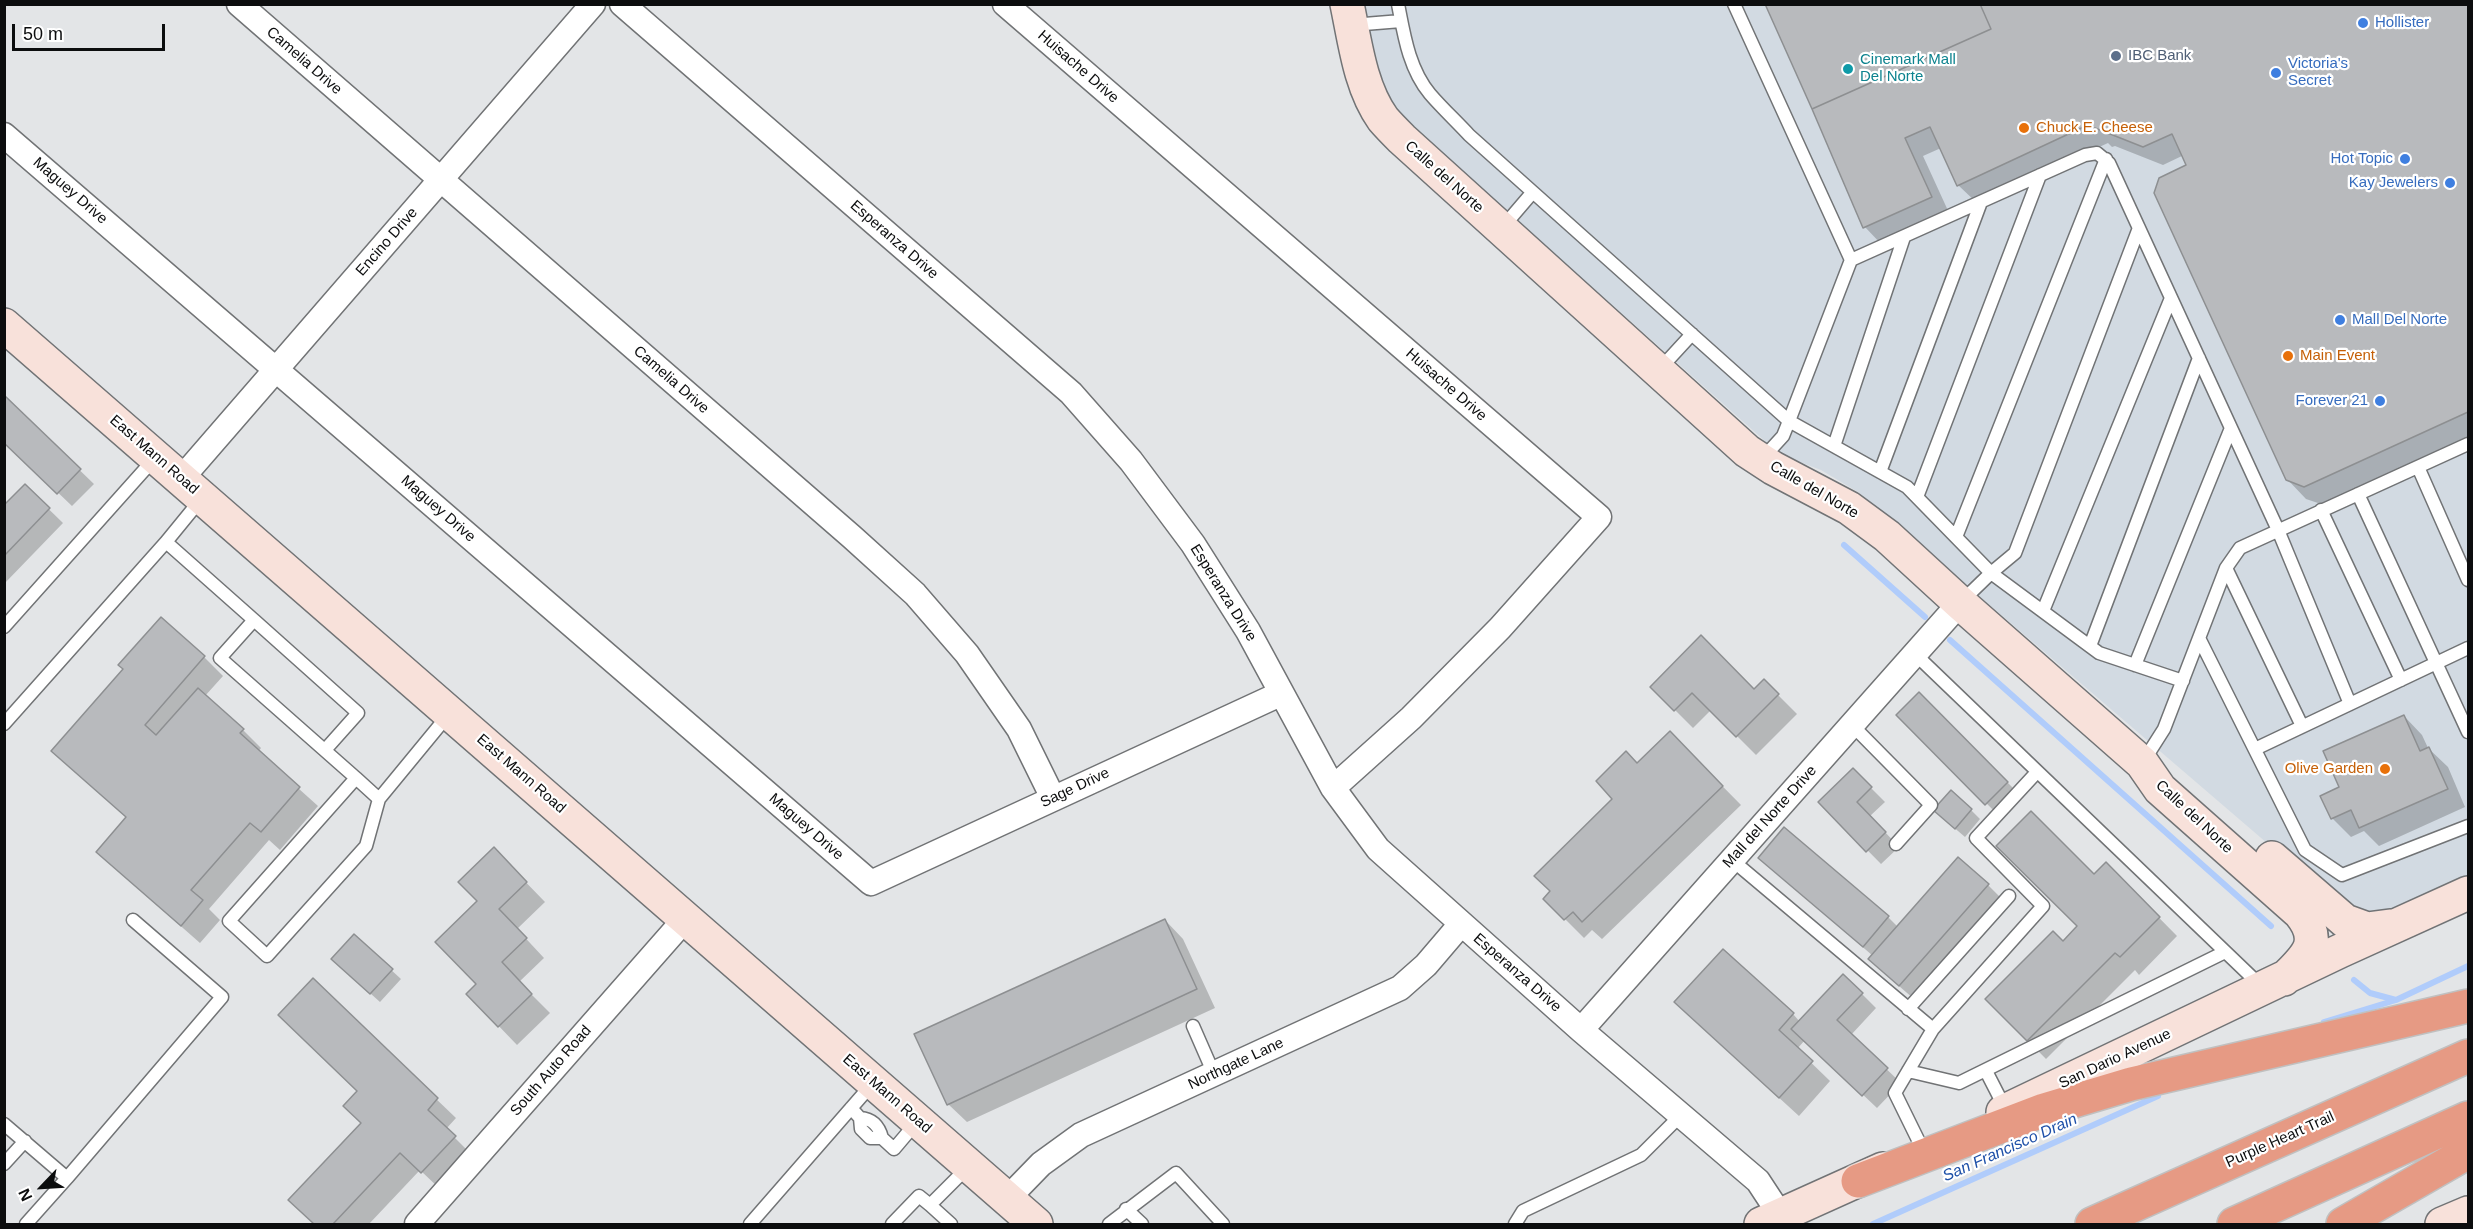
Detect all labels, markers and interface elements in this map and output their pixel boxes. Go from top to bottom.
scale bar [15,12,168,50]
place label: Hollister [2375,14,2429,32]
marker: Hollister [2356,16,2370,30]
street label: Camelia Drive [263,23,345,99]
text: 50 m [23,24,63,44]
street label: Huisache Drive [1034,27,1122,107]
place label: IBC Bank [2128,47,2191,65]
marker: IBC Bank [2109,49,2123,63]
place label: Cinemark Mall Del Norte [1860,51,1956,86]
place label: Victoria's Secret [2288,55,2348,90]
marker: Cinemark Mall Del Norte [1841,62,1855,76]
marker: Victoria's Secret [2269,66,2283,80]
place label: Chuck E. Cheese [2036,119,2153,137]
marker: Chuck E. Cheese [2017,121,2031,135]
street label: Calle del Norte [1401,137,1487,217]
place label: Hot Topic [2330,150,2393,168]
marker: Hot Topic [2398,152,2412,166]
street label: Maguey Drive [29,154,111,228]
place label: Kay Jewelers [2349,174,2438,192]
marker: Kay Jewelers [2443,176,2457,190]
street label: Esperanza Drive [846,197,942,283]
street label: Encino Drive [352,204,422,280]
place label: Mall Del Norte [2352,311,2447,329]
marker: Mall Del Norte [2333,313,2347,327]
street label: Camelia Drive [630,342,712,418]
street label: Huisache Drive [1402,345,1490,425]
place label: Main Event [2300,347,2375,365]
marker: Main Event [2281,349,2295,363]
place label: Forever 21 [2295,392,2368,410]
marker: Forever 21 [2373,394,2387,408]
street label: East Mann Road [106,412,202,498]
street label: Calle del Norte [1767,457,1861,523]
street label: Maguey Drive [397,472,479,546]
street label: Esperanza Drive [1186,541,1260,645]
street label: East Mann Road [473,731,569,817]
place label: Olive Garden [2285,760,2373,778]
street label: Mall del Norte Drive [1719,762,1821,872]
marker: Olive Garden [2378,762,2392,776]
street label: Sage Drive [1038,764,1112,812]
street label: Calle del Norte [2152,777,2236,857]
street label: Maguey Drive [765,790,847,864]
street label: Esperanza Drive [1469,930,1565,1016]
street label: South Auto Road [507,1022,595,1120]
street label: San Dario Avenue [2056,1025,2174,1093]
street label: Northgate Lane [1185,1034,1287,1094]
street label: East Mann Road [839,1051,935,1137]
street label: Purple Heart Trail [2223,1108,2337,1172]
water label: San Francisco Drain [1940,1110,2080,1186]
north arrow [12,1157,72,1217]
text: N [15,1186,35,1204]

